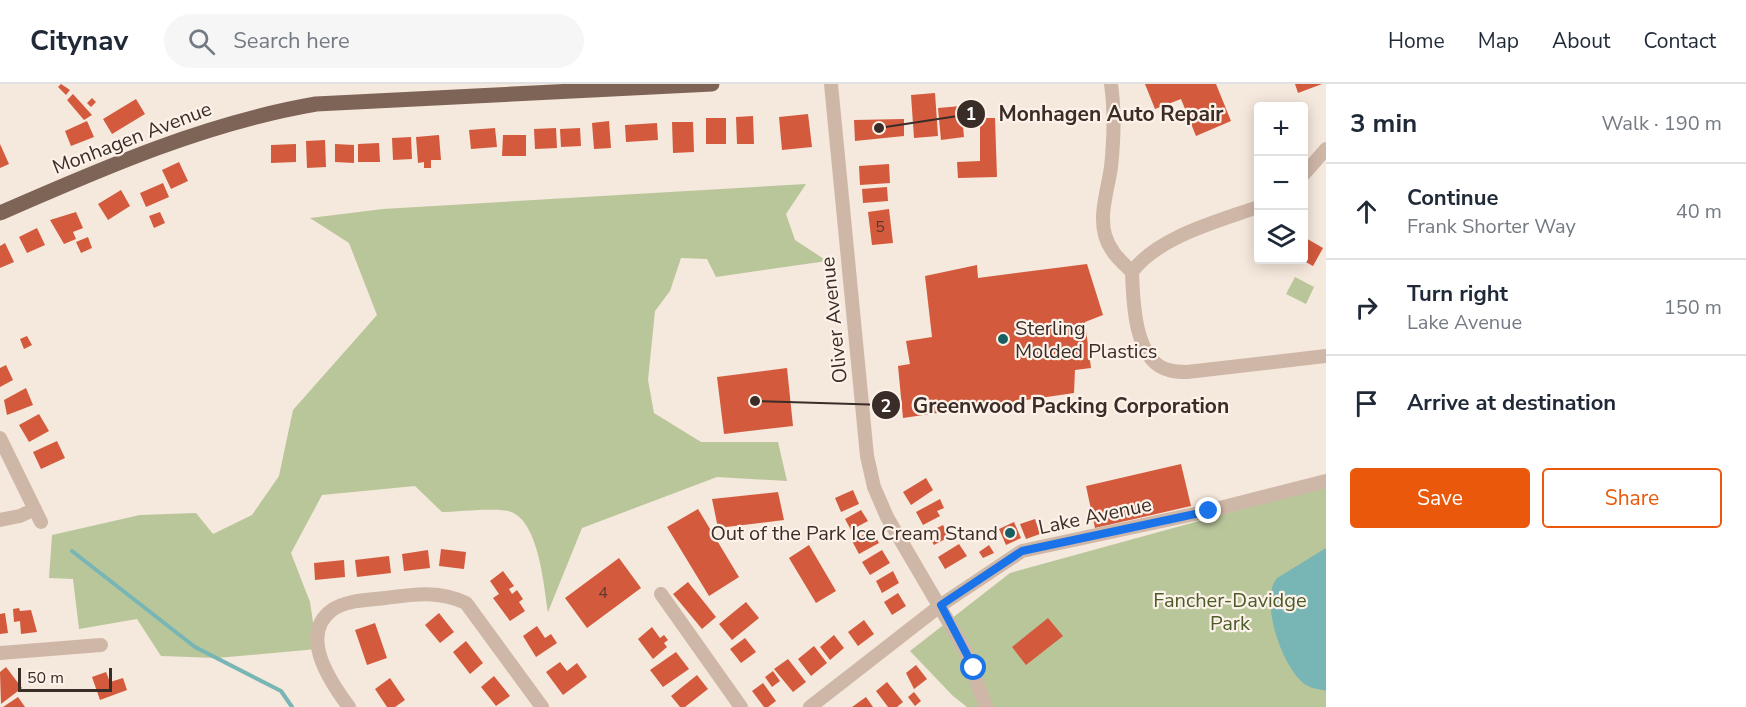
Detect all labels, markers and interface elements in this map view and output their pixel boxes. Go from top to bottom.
search box [164,14,584,68]
text: Citynav [30,22,128,60]
icon: search [185,25,218,58]
text: Search here [233,26,350,56]
text: Home [1388,27,1445,55]
text: Map [1478,27,1519,55]
text: About [1552,27,1610,55]
text: Contact [1643,27,1716,55]
callout: Monhagen Auto Repair [956,94,1235,133]
street label: Monhagen Avenue [49,95,215,181]
text: Monhagen Auto Repair [998,100,1224,128]
text: 1 [966,102,976,126]
map controls [1254,102,1308,264]
button: + [1254,102,1308,156]
text: 3 min [1350,106,1417,141]
text: Walk · 190 m [1602,110,1722,137]
button: − [1254,156,1308,210]
text: Continue [1407,183,1498,213]
icon: ahead [1350,195,1383,228]
text: 40 m [1676,198,1722,225]
button: layers [1254,210,1308,264]
text: Frank Shorter Way [1407,213,1576,240]
house number: 5 [875,216,885,238]
street label: Oliver Avenue [814,255,854,385]
text: Turn right [1407,279,1508,309]
icon: right [1350,291,1383,324]
text: 150 m [1664,294,1722,321]
text: Lake Avenue [1407,309,1522,336]
place label: Sterling Molded Plastics [1015,315,1157,365]
marker: Sterling Molded Plastics [996,332,1010,346]
callout: Greenwood Packing Corporation [871,386,1241,425]
icon: arrive [1350,387,1383,420]
text: Arrive at destination [1407,388,1616,418]
text: Greenwood Packing Corporation [913,392,1229,420]
text: 2 [881,394,891,418]
button: Save [1350,468,1530,528]
button: Share [1542,468,1722,528]
street label: Lake Avenue [1036,491,1154,541]
route end [1195,497,1221,523]
place label: Out of the Park Ice Cream Stand [710,520,998,547]
marker: Out of the Park Ice Cream Stand [1003,526,1017,540]
house number: 4 [598,582,608,604]
park label: Fancher-Davidge Park [1153,587,1307,637]
route start [960,654,986,680]
scale bar [18,665,112,692]
text: 50 m [27,667,64,689]

